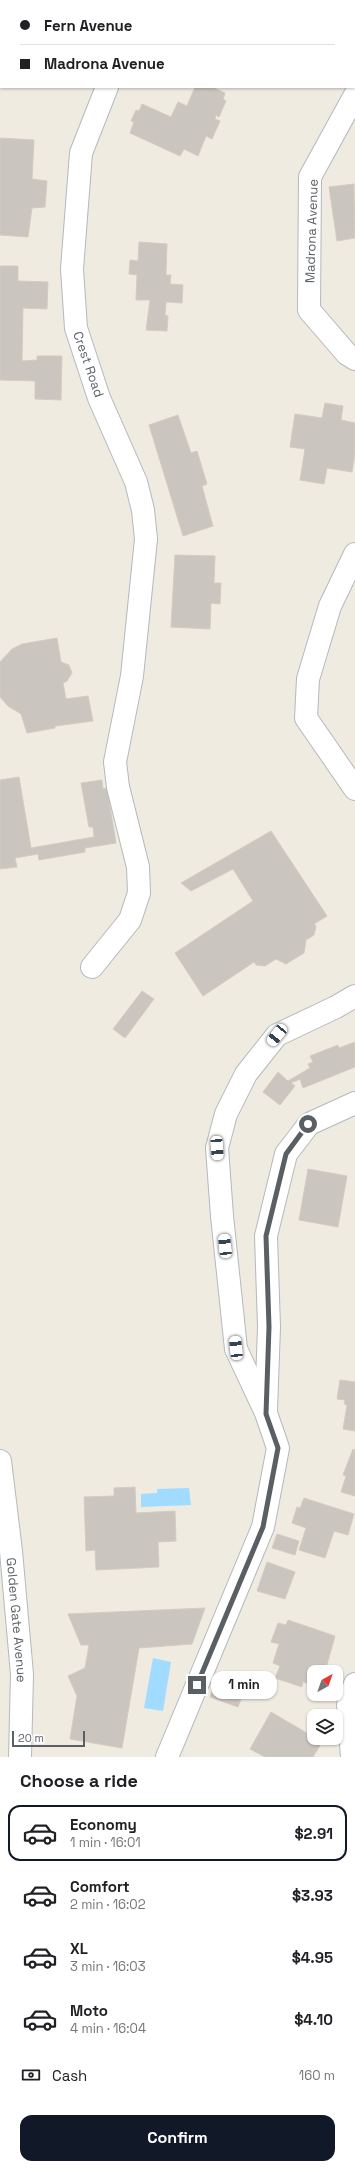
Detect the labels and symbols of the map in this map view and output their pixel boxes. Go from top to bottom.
street label: Madrona Avenue [301,179,322,283]
street label: Crest Road [69,329,108,399]
car [265,1022,289,1048]
route start [299,1115,317,1133]
car [210,1136,224,1160]
car [218,1233,232,1259]
car [229,1335,243,1361]
street label: Golden Gate Avenue [3,1557,30,1683]
north arrow [307,1665,343,1701]
callout: 1 min [211,1671,277,1699]
route end [188,1676,206,1694]
scale bar [12,1729,85,1748]

